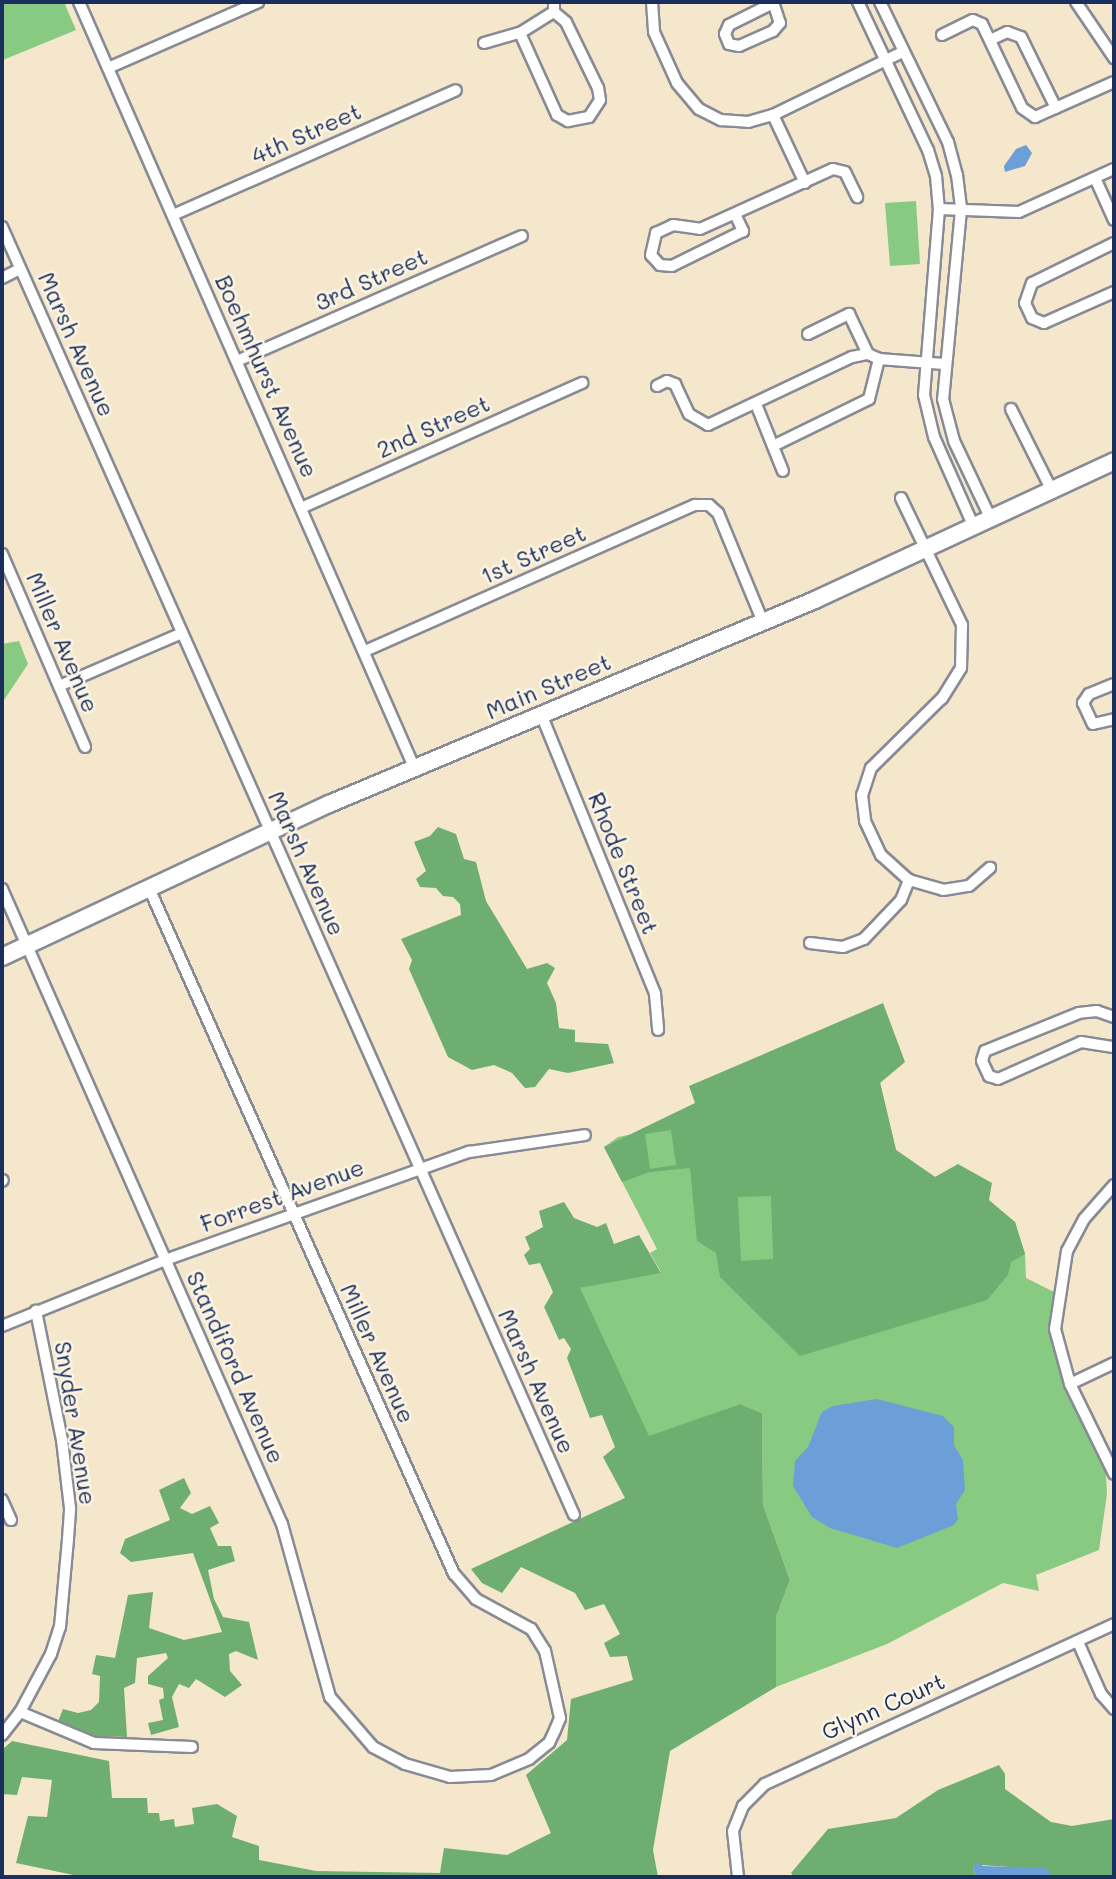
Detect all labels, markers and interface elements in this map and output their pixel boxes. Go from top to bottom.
street label: 4th Street [247,97,365,169]
street label: 3rd Street [310,242,432,316]
street label: Marsh Avenue [33,267,121,421]
street label: Boehmhurst Avenue [210,270,324,482]
street label: 2nd Street [372,389,494,463]
street label: 1st Street [476,519,590,589]
street label: Miller Avenue [21,568,105,716]
street label: Main Street [481,647,615,725]
street label: Marsh Avenue [263,786,351,940]
street label: Rhode Street [583,788,665,938]
street label: Forrest Avenue [196,1153,368,1237]
street label: Standiford Avenue [181,1267,291,1467]
street label: Miller Avenue [335,1279,421,1427]
street label: Marsh Avenue [493,1304,581,1458]
street label: Snyder Avenue [49,1339,103,1507]
street label: Glynn Court [817,1667,949,1745]

